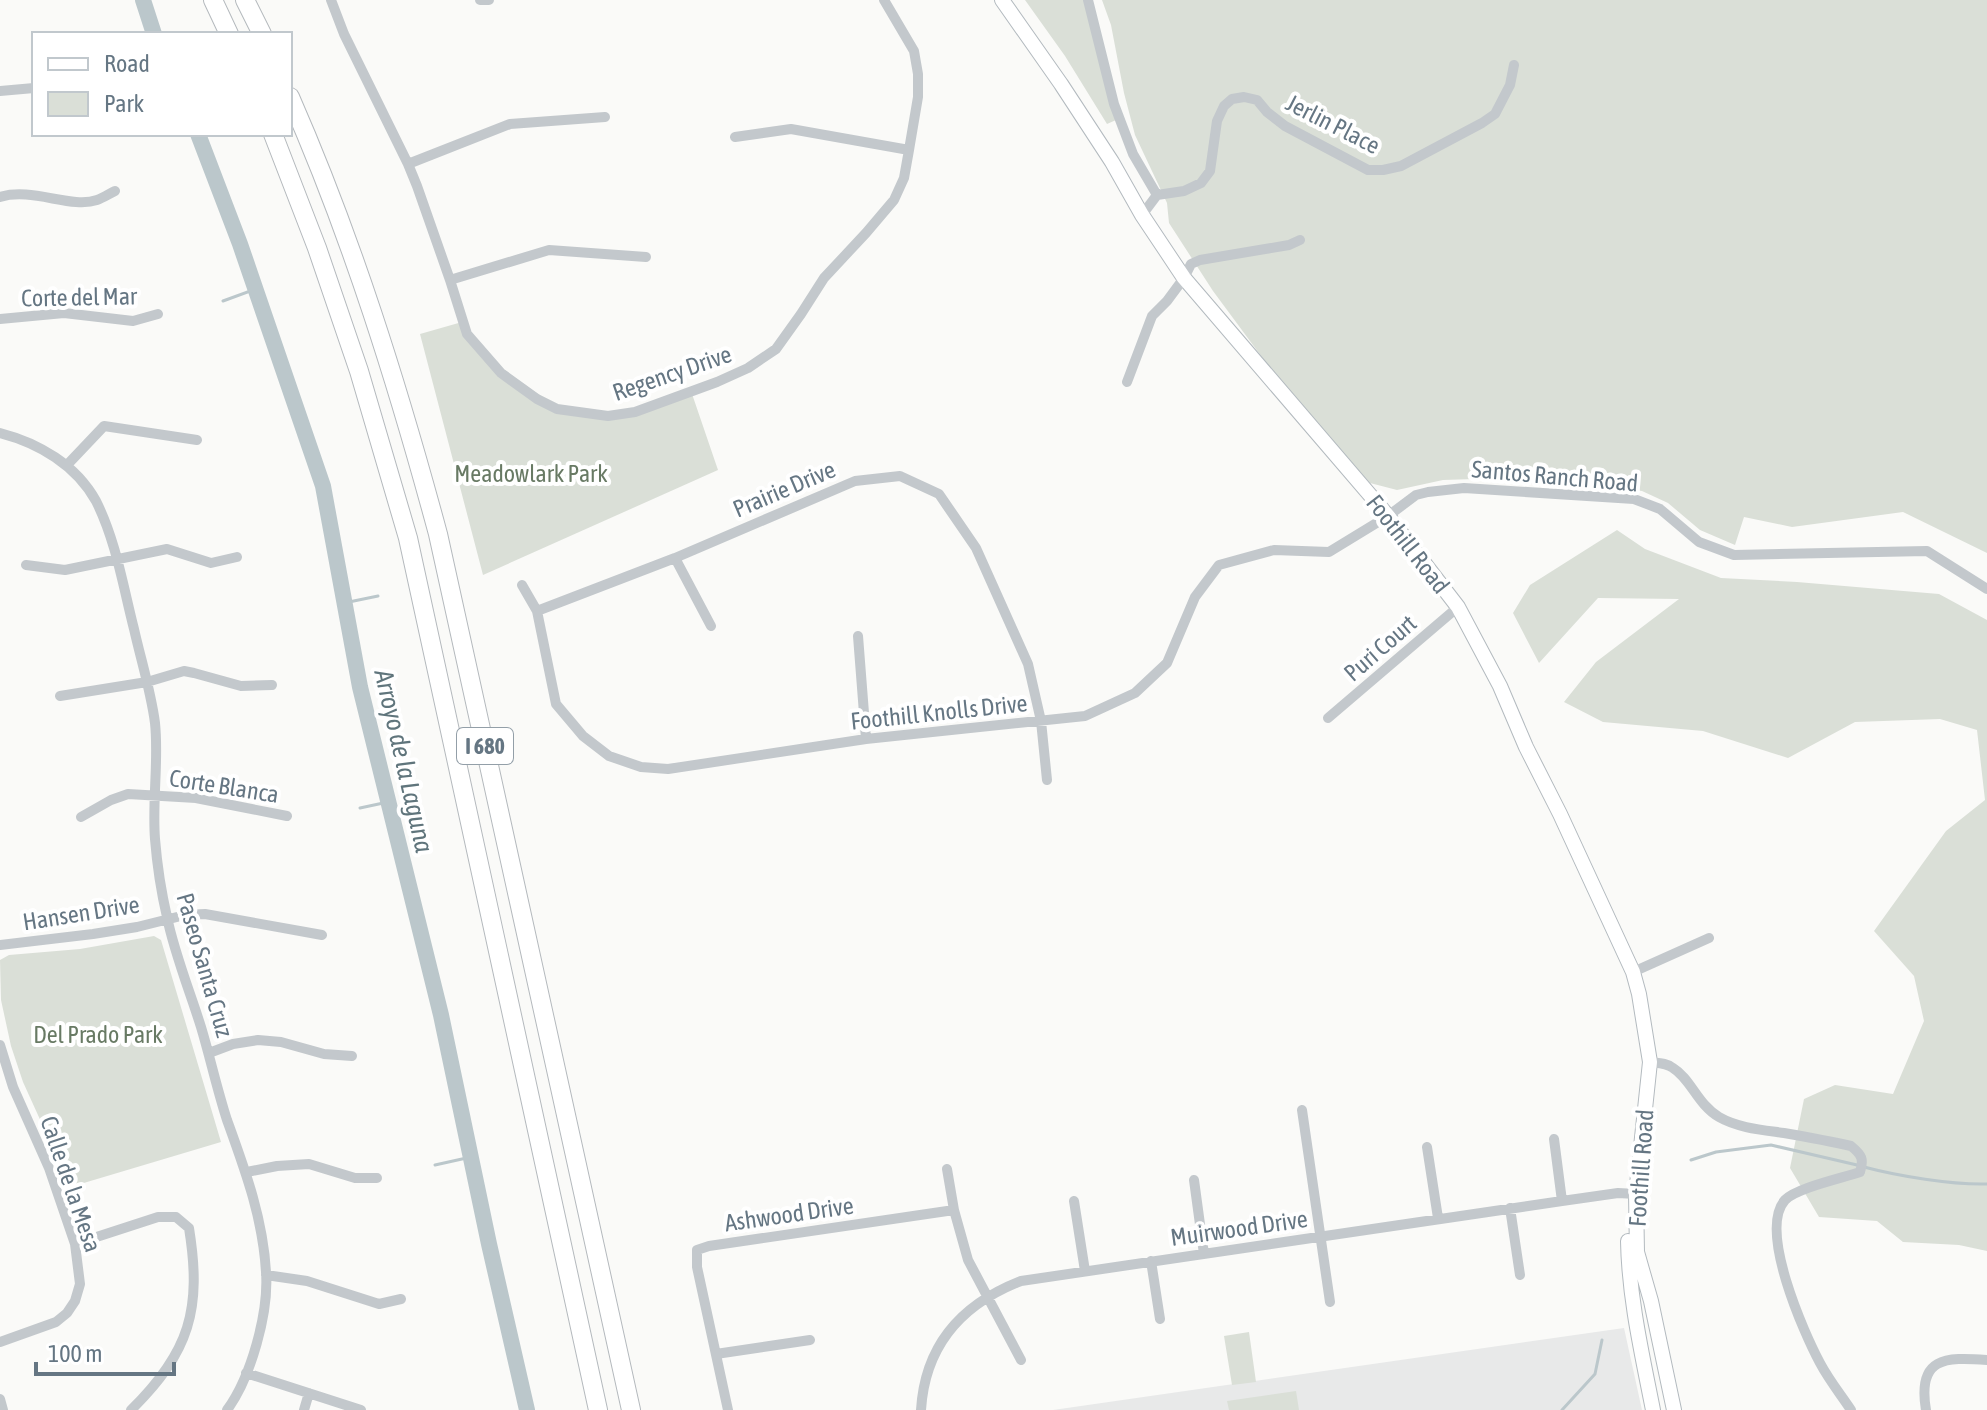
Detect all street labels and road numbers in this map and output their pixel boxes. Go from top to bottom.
street label: Jerlin Place [1282,89,1384,159]
street label: Corte del Mar [21,282,138,312]
street label: Regency Drive [609,340,735,406]
street label: Prairie Drive [729,455,839,523]
street label: Santos Ranch Road [1471,455,1639,497]
street label: Foothill Road [1361,489,1455,599]
street label: Puri Court [1338,609,1422,687]
street label: Foothill Knolls Drive [849,689,1029,735]
road number: I 680 [457,728,513,764]
street label: Corte Blanca [167,764,281,808]
street label: Hansen Drive [21,890,141,936]
street label: Paseo Santa Cruz [172,890,239,1040]
street label: Foothill Road [1623,1108,1659,1228]
street label: Calle de la Mesa [35,1113,107,1255]
street label: Ashwood Drive [723,1192,855,1236]
street label: Muirwood Drive [1169,1205,1309,1251]

